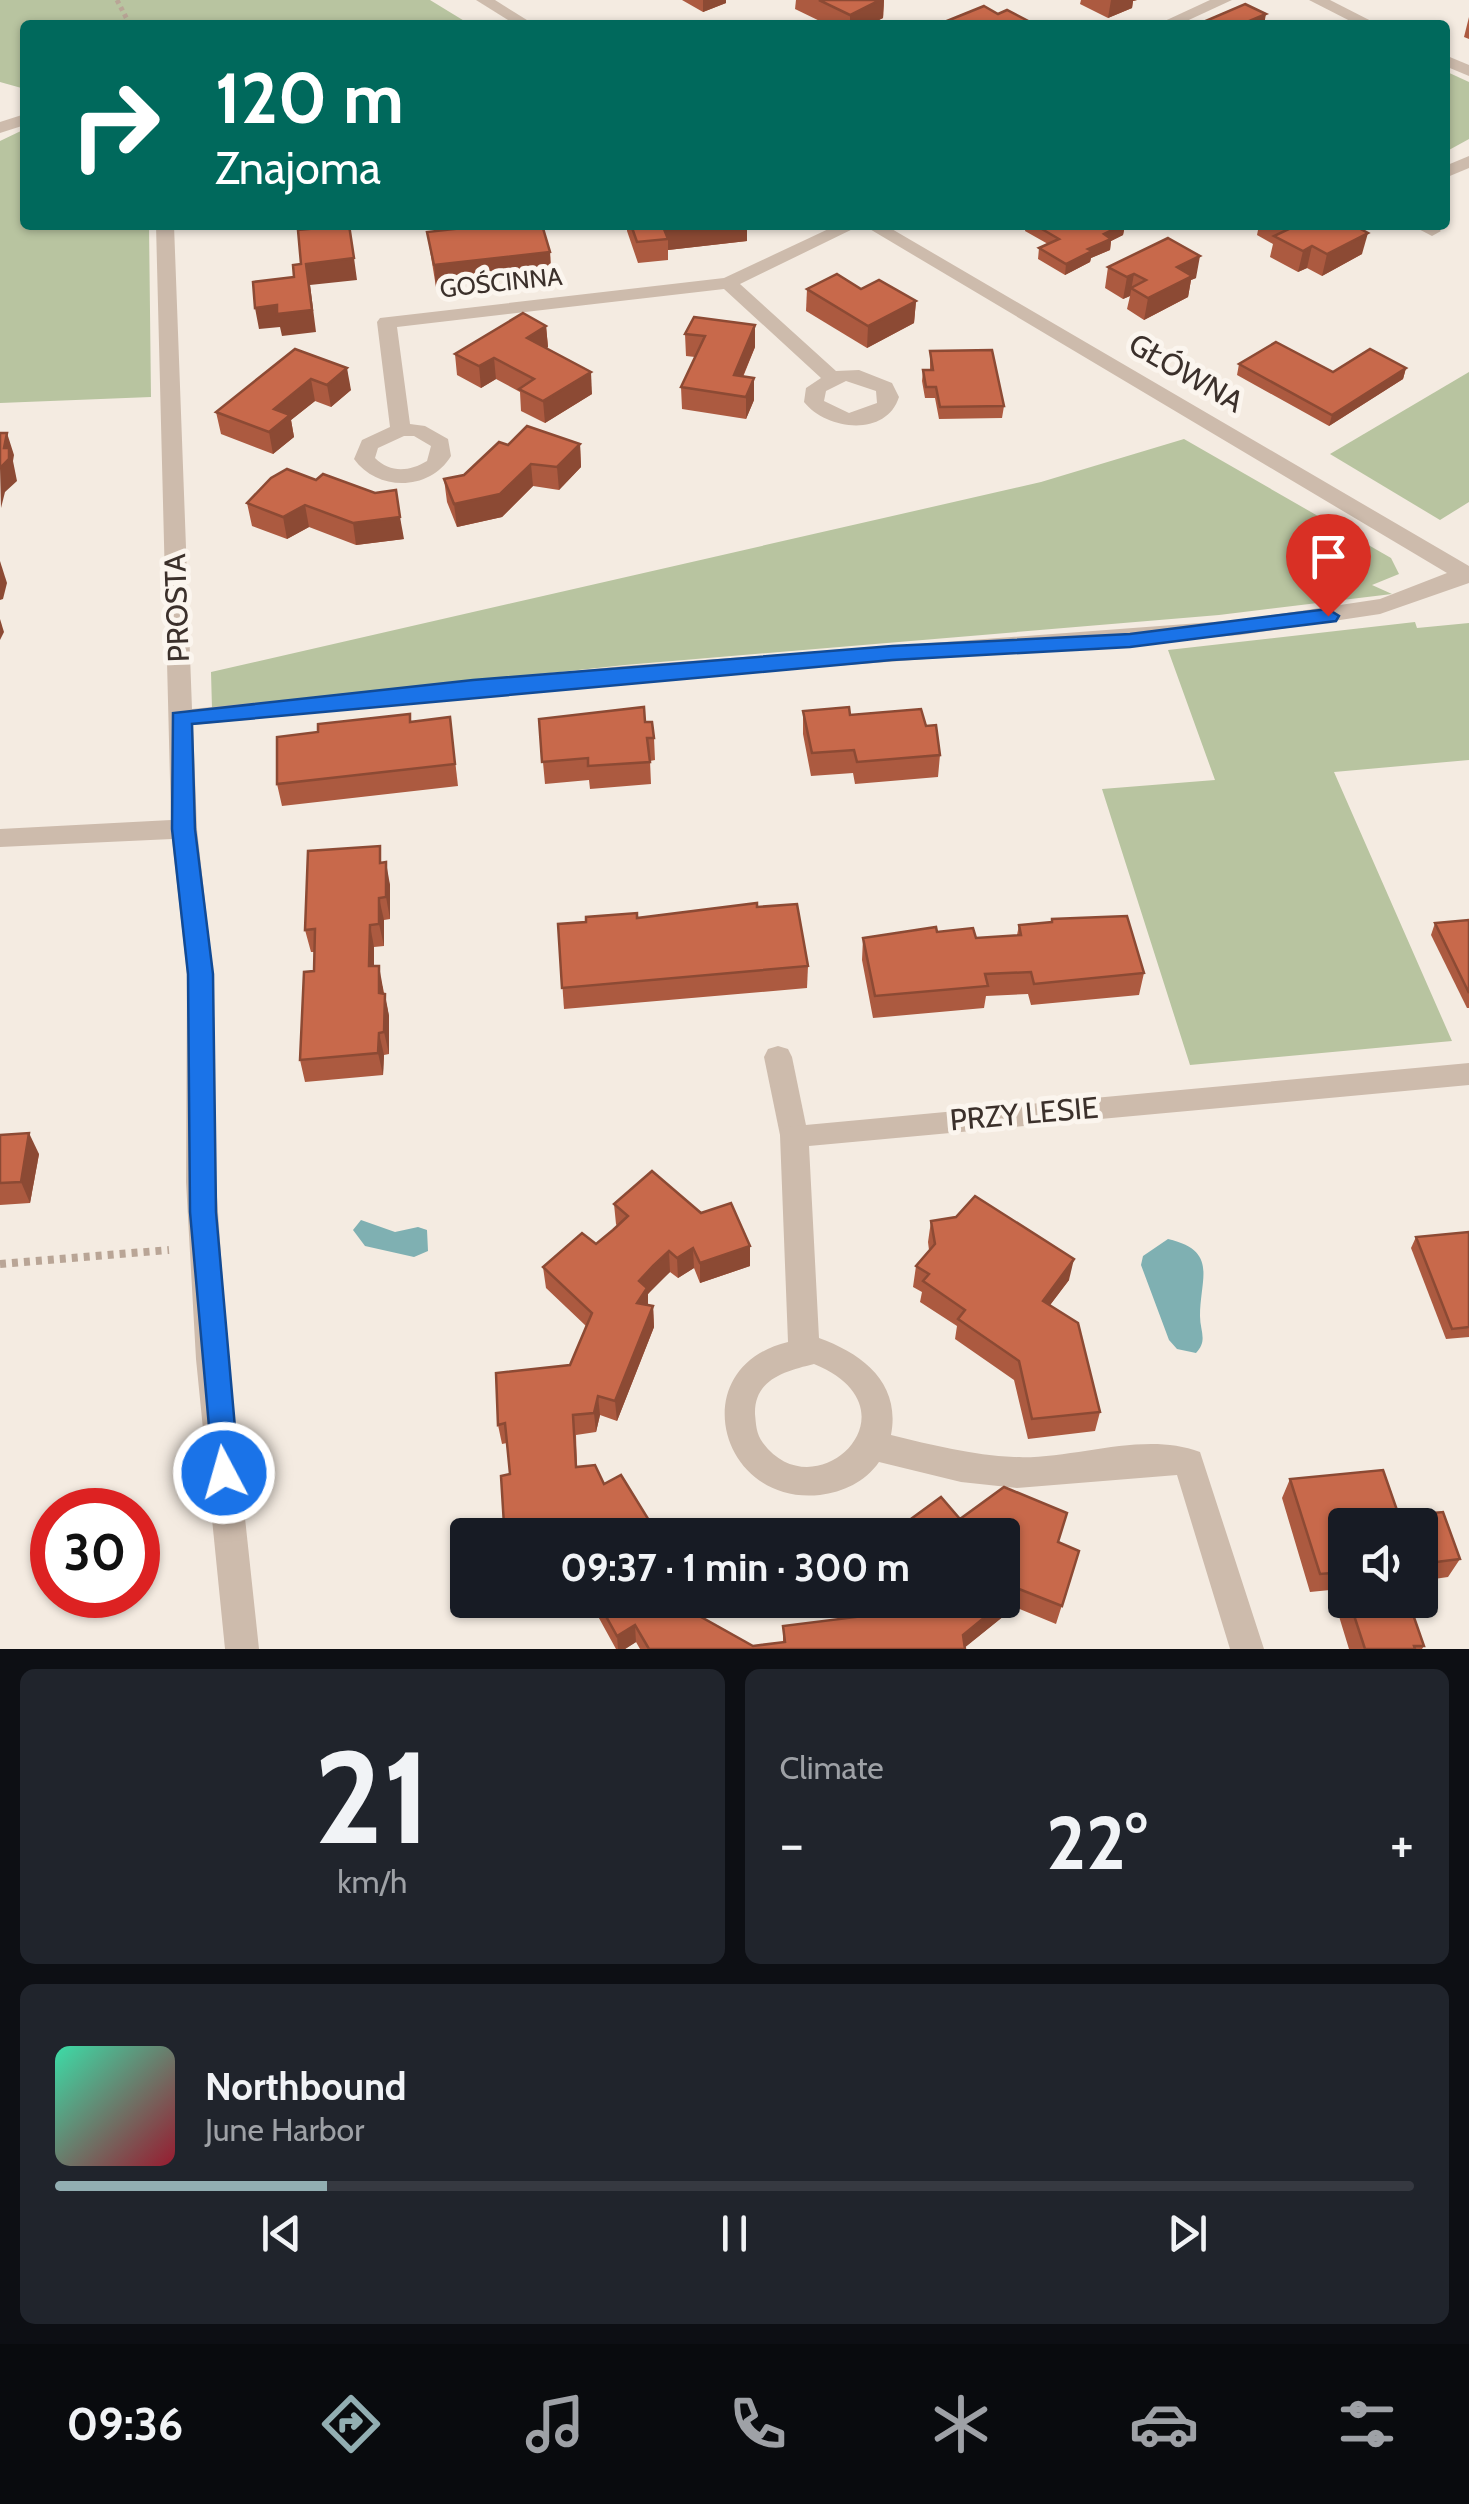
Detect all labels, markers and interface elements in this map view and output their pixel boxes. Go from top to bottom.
text: 120 m [215,55,404,141]
icon: right [50,60,180,190]
text: Znajoma [215,141,381,195]
street label: GOŚCINNA [438,261,564,303]
street label: GŁÓWNA [1122,325,1251,420]
pin [1286,514,1371,617]
icon: arrive [1301,529,1356,584]
street label: PROSTA [156,553,197,663]
street label: PRZY LESIE [948,1089,1100,1138]
position arrow [172,1421,276,1525]
speed limit sign: 30 [30,1488,160,1618]
map controls [1328,1508,1438,1618]
button: sound [1328,1508,1438,1618]
text: 09:37 · 1 min · 300 m [560,1544,910,1591]
text: 21 [314,1718,431,1876]
text: Climate [780,1748,884,1787]
text: 22° [1046,1797,1147,1888]
text: − [780,1810,804,1877]
text: + [1390,1810,1414,1877]
text: km/h [337,1862,407,1901]
text: Northbound [205,2063,407,2110]
text: June Harbor [205,2110,364,2149]
icon: previous [254,2206,309,2261]
icon: pause [707,2206,762,2261]
icon: next [1160,2206,1215,2261]
icon: directions [316,2389,386,2459]
icon: music [520,2389,590,2459]
icon: phone [723,2389,793,2459]
icon: climate [926,2389,996,2459]
icon: car [1129,2389,1199,2459]
icon: filters [1332,2389,1402,2459]
text: 09:36 [67,2397,183,2451]

